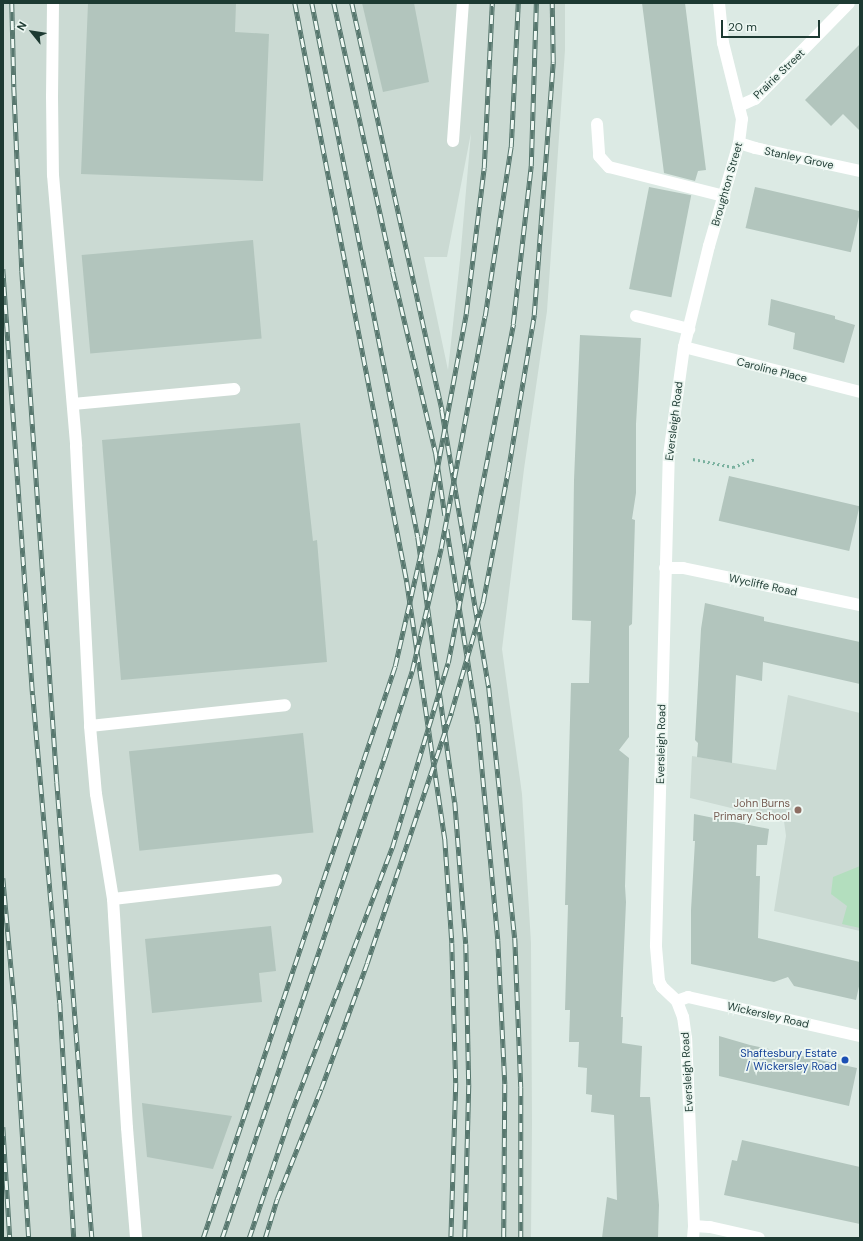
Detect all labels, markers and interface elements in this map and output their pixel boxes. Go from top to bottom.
north arrow [12,12,52,52]
scale bar [723,12,822,38]
text: N [14,19,30,33]
text: 20 m [728,19,757,35]
street label: Prairie Street [751,46,807,102]
street label: Broughton Street [709,140,745,228]
street label: Stanley Grove [763,144,835,172]
street label: Caroline Place [735,355,809,385]
street label: Eversleigh Road [663,381,685,461]
street label: Wycliffe Road [728,571,798,599]
street label: Eversleigh Road [654,704,668,784]
place label: John Burns Primary School [714,797,790,823]
marker: John Burns Primary School [793,805,803,815]
street label: Wickersley Road [726,999,810,1031]
street label: Eversleigh Road [678,1032,696,1112]
place label: Shaftesbury Estate / Wickersley Road [740,1047,837,1073]
marker: Shaftesbury Estate / Wickersley Road [840,1055,850,1065]

